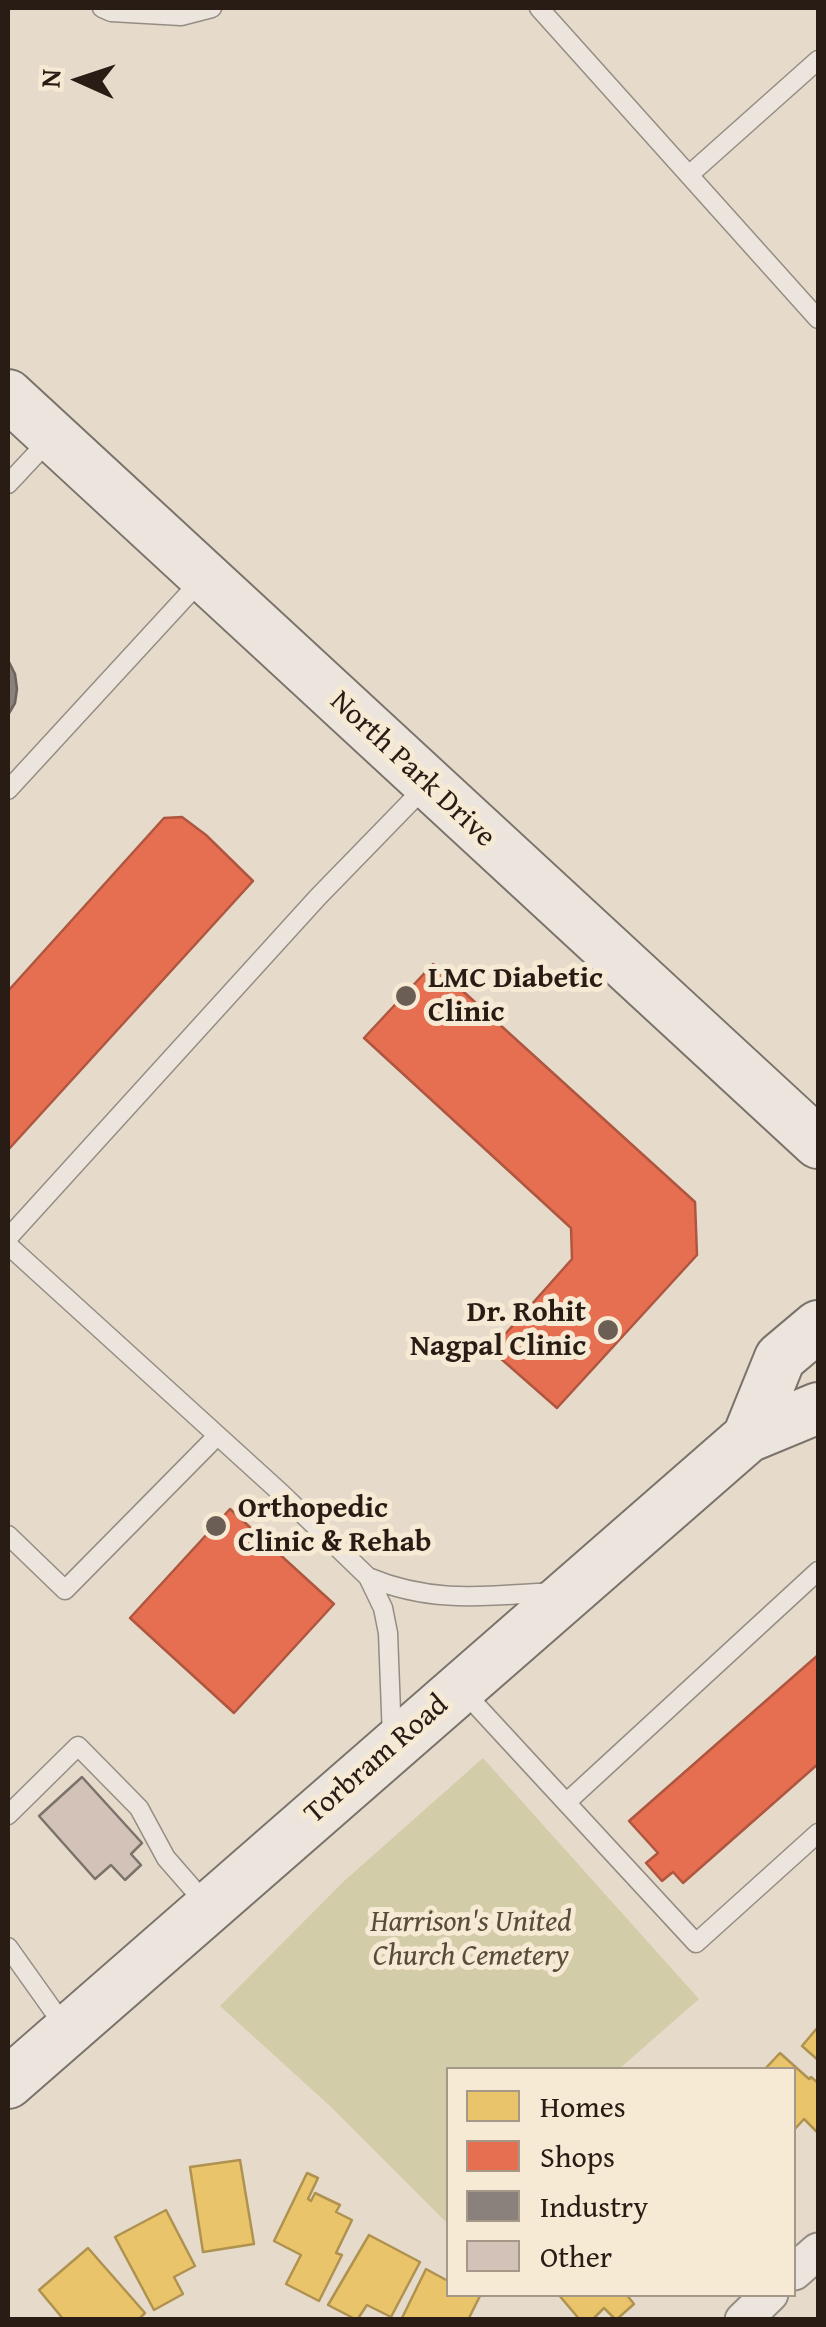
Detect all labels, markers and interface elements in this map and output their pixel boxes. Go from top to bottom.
north arrow [30,30,130,130]
text: N [29,68,71,89]
street label: North Park Drive [322,684,502,856]
place label: LMC Diabetic Clinic [428,961,603,1032]
marker: LMC Diabetic Clinic [393,983,419,1009]
place label: Dr. Rohit Nagpal Clinic [410,1295,586,1366]
marker: Dr. Rohit Nagpal Clinic [595,1317,621,1343]
place label: Orthopedic Clinic & Rehab [238,1491,432,1562]
marker: Orthopedic Clinic & Rehab [203,1513,229,1539]
street label: Torbram Road [298,1688,456,1832]
park label: Harrison's United Church Cemetery [370,1905,572,1976]
legend [446,2067,796,2297]
text: Homes [540,2084,626,2128]
text: Shops [540,2134,615,2178]
text: Industry [540,2184,648,2228]
text: Other [540,2234,612,2278]

